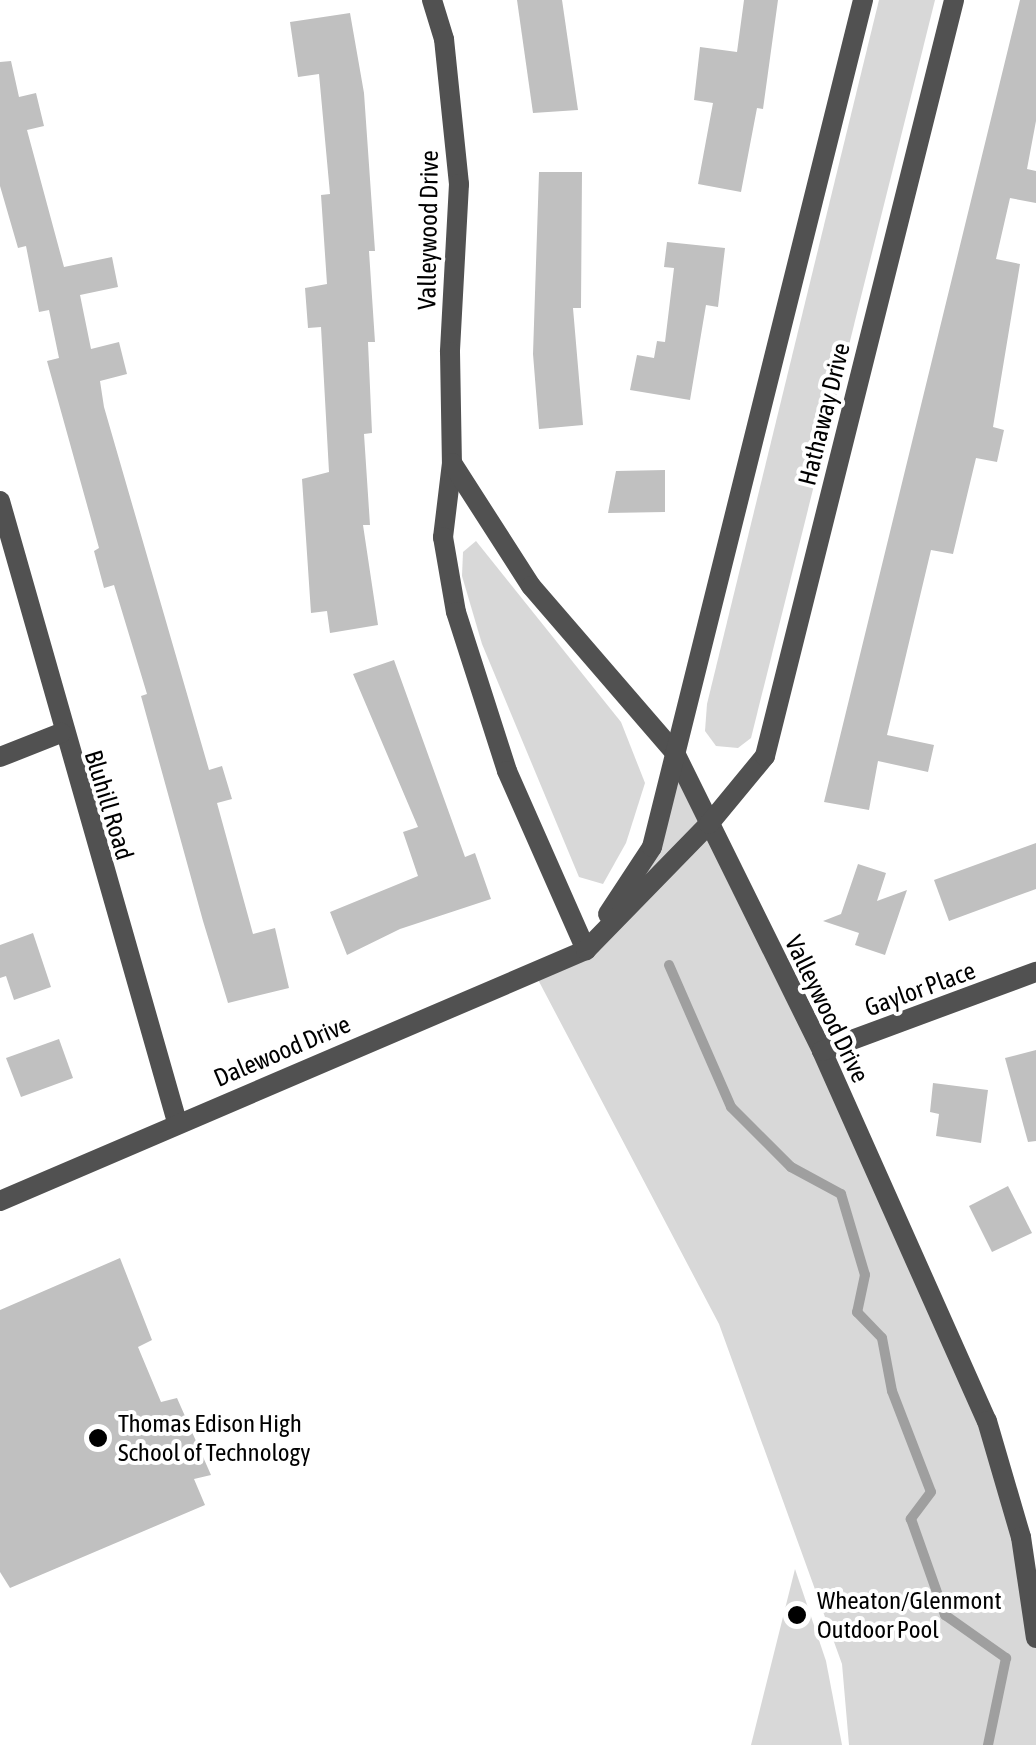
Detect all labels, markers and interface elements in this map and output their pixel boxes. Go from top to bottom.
street label: Valleywood Drive [412,150,444,310]
street label: Hathaway Drive [792,340,856,488]
street label: Bluhill Road [78,747,140,863]
street label: Valleywood Drive [779,931,875,1087]
street label: Gaylor Place [861,955,979,1023]
street label: Dalewood Drive [209,1009,355,1093]
place label: Thomas Edison High School of Technology [118,1409,311,1468]
marker: Thomas Edison High School of Technology [87,1427,109,1449]
place label: Wheaton/Glenmont Outdoor Pool [817,1586,1002,1645]
marker: Wheaton/Glenmont Outdoor Pool [786,1604,808,1626]

